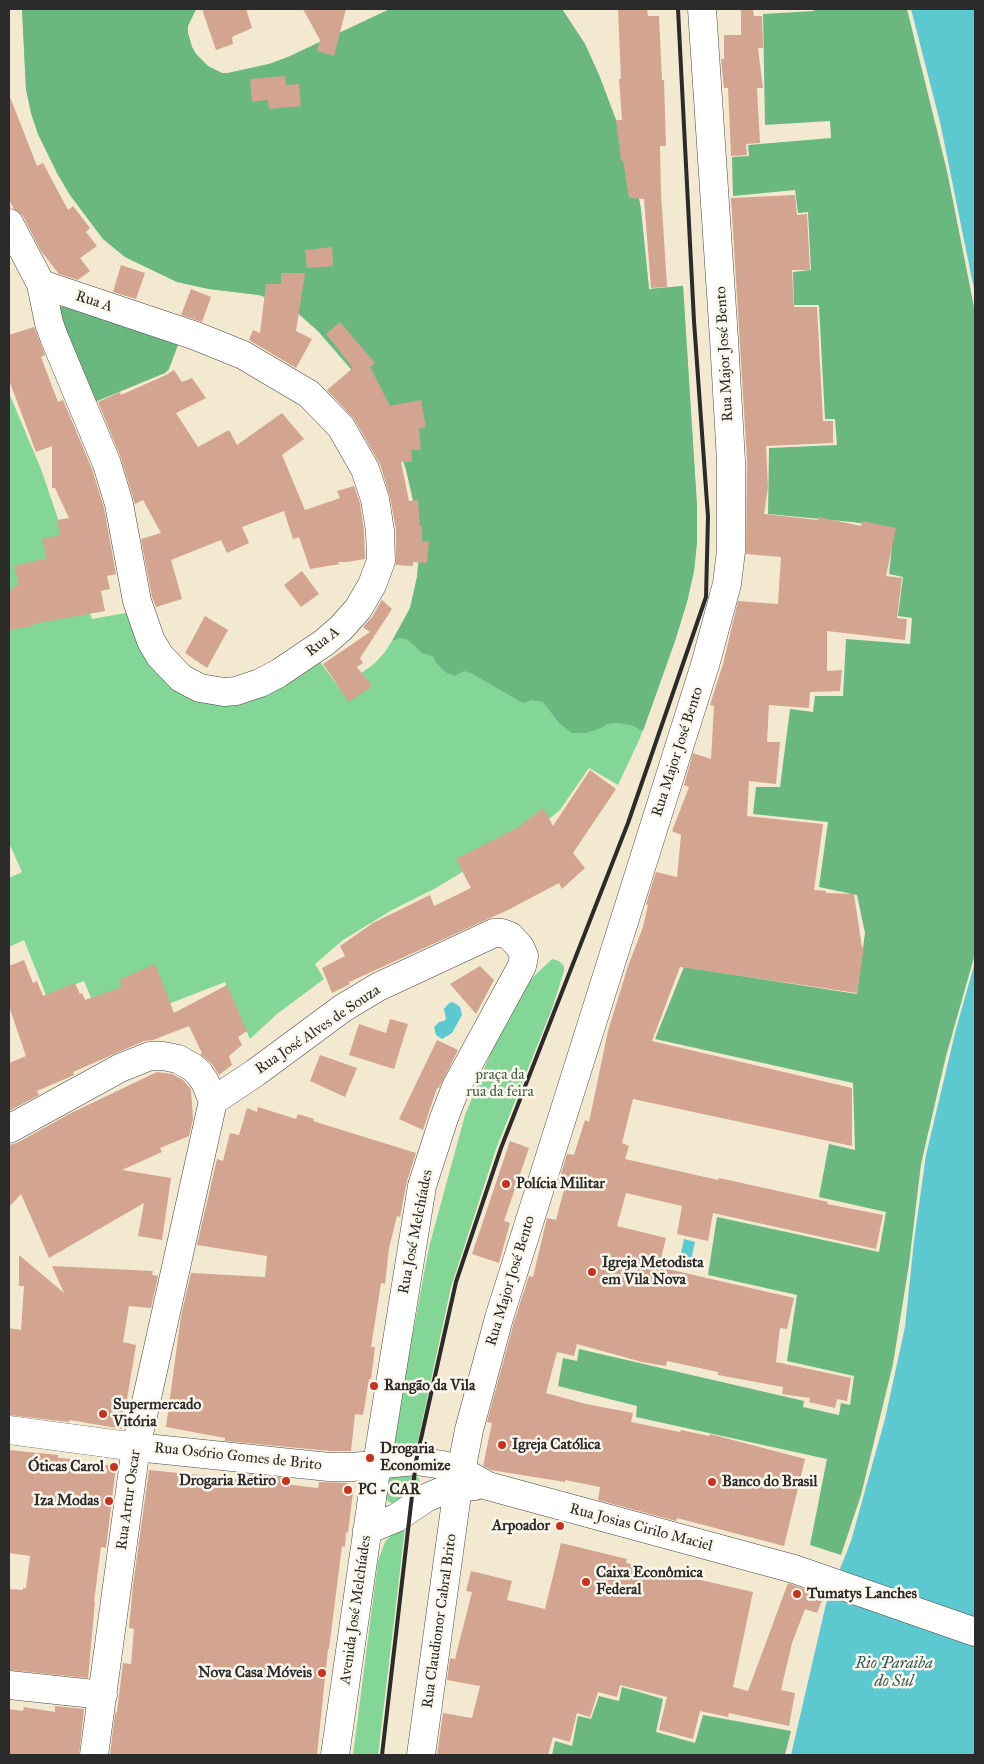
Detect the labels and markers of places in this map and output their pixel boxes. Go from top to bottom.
place label: Polícia Militar [516,1175,605,1193]
marker: Polícia Militar [500,1178,512,1190]
place label: Igreja Metodista em Vila Nova [602,1254,704,1289]
marker: Igreja Metodista em Vila Nova [586,1266,598,1278]
place label: Rangão da Vila [384,1377,475,1395]
marker: Rangão da Vila [368,1380,380,1392]
place label: Supermercado Vitória [113,1396,201,1431]
marker: Supermercado Vitória [97,1408,109,1420]
place label: Igreja Católica [512,1436,601,1454]
marker: Igreja Católica [496,1439,508,1451]
place label: Drogaria Economize [380,1440,450,1475]
marker: Drogaria Economize [364,1452,376,1464]
place label: Óticas Carol [28,1458,104,1476]
marker: Óticas Carol [108,1461,120,1473]
place label: Drogaria Retiro [179,1472,276,1490]
place label: Banco do Brasil [722,1473,818,1491]
marker: Drogaria Retiro [280,1475,292,1487]
marker: Banco do Brasil [706,1476,718,1488]
place label: PC - CAR [358,1481,420,1499]
marker: PC - CAR [342,1484,354,1496]
place label: Iza Modas [34,1492,99,1510]
marker: Iza Modas [103,1495,115,1507]
place label: Arpoador [492,1517,550,1535]
marker: Arpoador [554,1520,566,1532]
place label: Caixa Econômica Federal [596,1564,703,1599]
marker: Caixa Econômica Federal [580,1576,592,1588]
place label: Tumatys Lanches [807,1585,917,1603]
marker: Tumatys Lanches [791,1588,803,1600]
place label: Nova Casa Móveis [198,1664,312,1682]
marker: Nova Casa Móveis [316,1667,328,1679]

